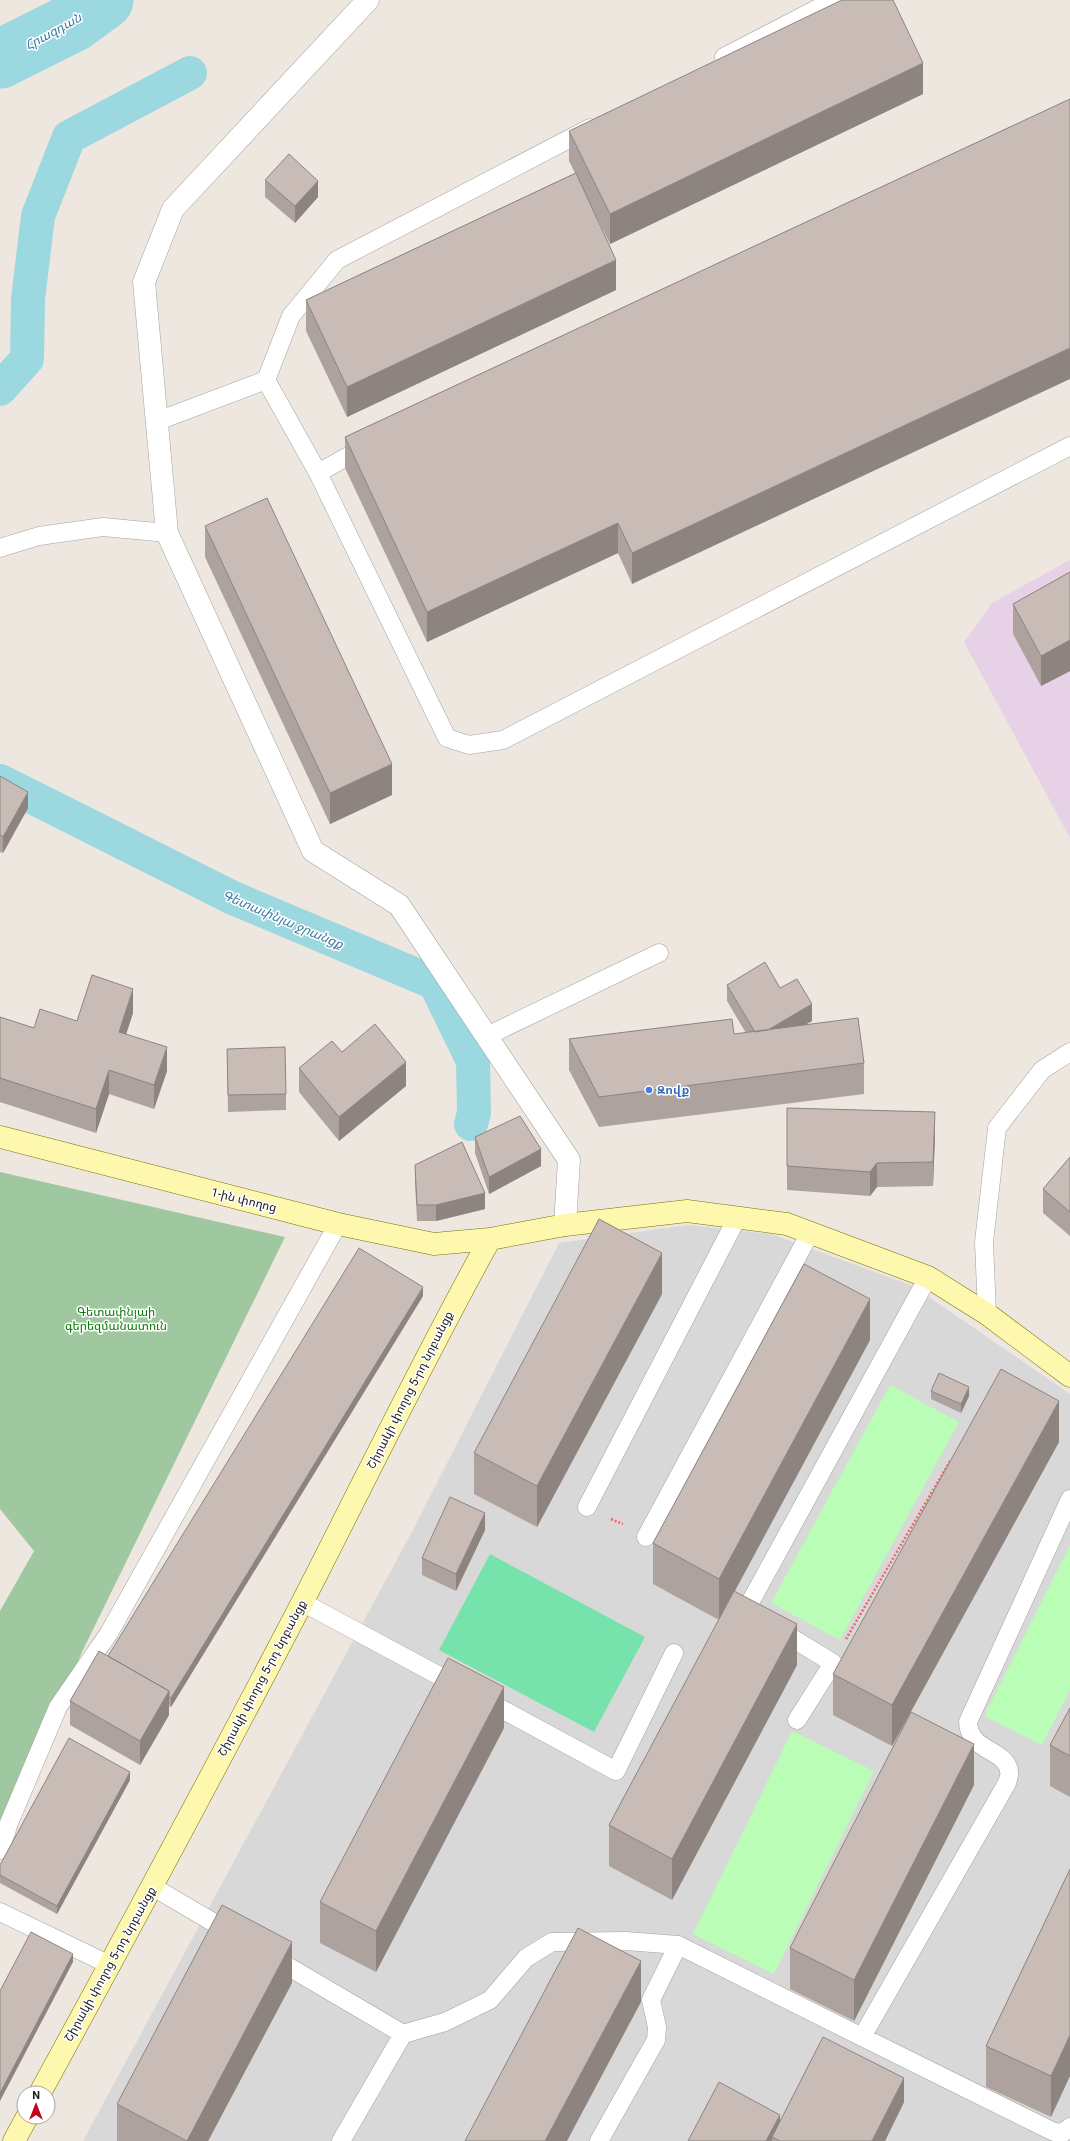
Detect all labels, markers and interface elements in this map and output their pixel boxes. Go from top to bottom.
water label: Հրազդան [22,9,86,54]
water label: Գետափնյա ջրանցք [220,887,347,953]
place label: Զովք [657,1083,689,1097]
marker: Զովք [644,1085,654,1095]
street label: 1-ին փողոց [210,1185,278,1215]
park label: Գետափնյաի գերեզմանատուն [65,1305,167,1333]
street label: Շիրակի փողոց 5-րդ նրբանցք [364,1309,456,1471]
street label: Շիրակի փողոց 5-րդ նրբանցք [215,1597,309,1759]
street label: Շիրակի փողոց 5-րդ նրբանցք [61,1884,159,2044]
north arrow [16,2085,56,2125]
text: N [32,2089,40,2102]

